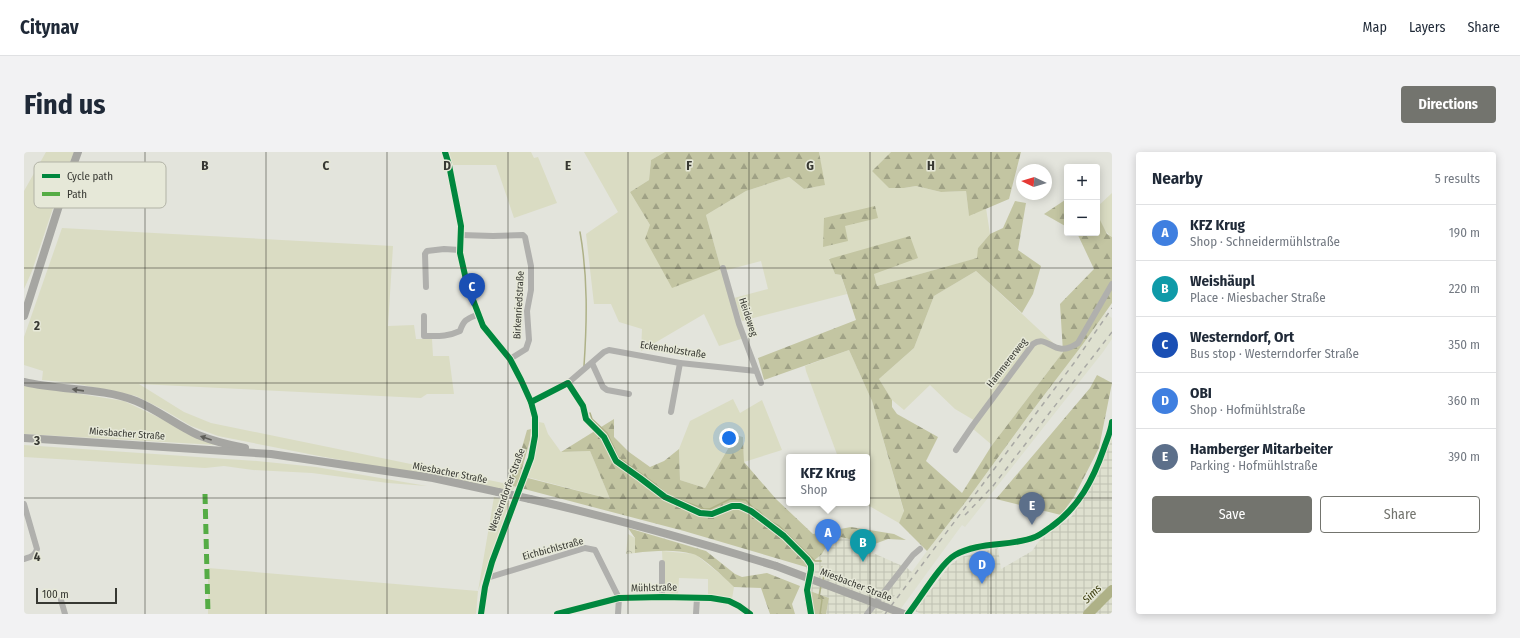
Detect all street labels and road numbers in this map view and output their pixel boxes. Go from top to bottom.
street label: Birkenriedstraße [511,270,527,340]
street label: Heideweg [736,296,760,338]
street label: Hammererweg [984,336,1030,390]
street label: Eckenholzstraße [639,339,707,361]
street label: Miesbacher Straße [89,425,165,443]
street label: Westerndorfer Straße [486,447,528,533]
street label: Miesbacher Straße [412,460,488,486]
street label: Eichbichlstraße [521,535,585,563]
street label: Miesbacher Straße [818,566,894,604]
street label: Mühlstraße [631,582,677,594]

